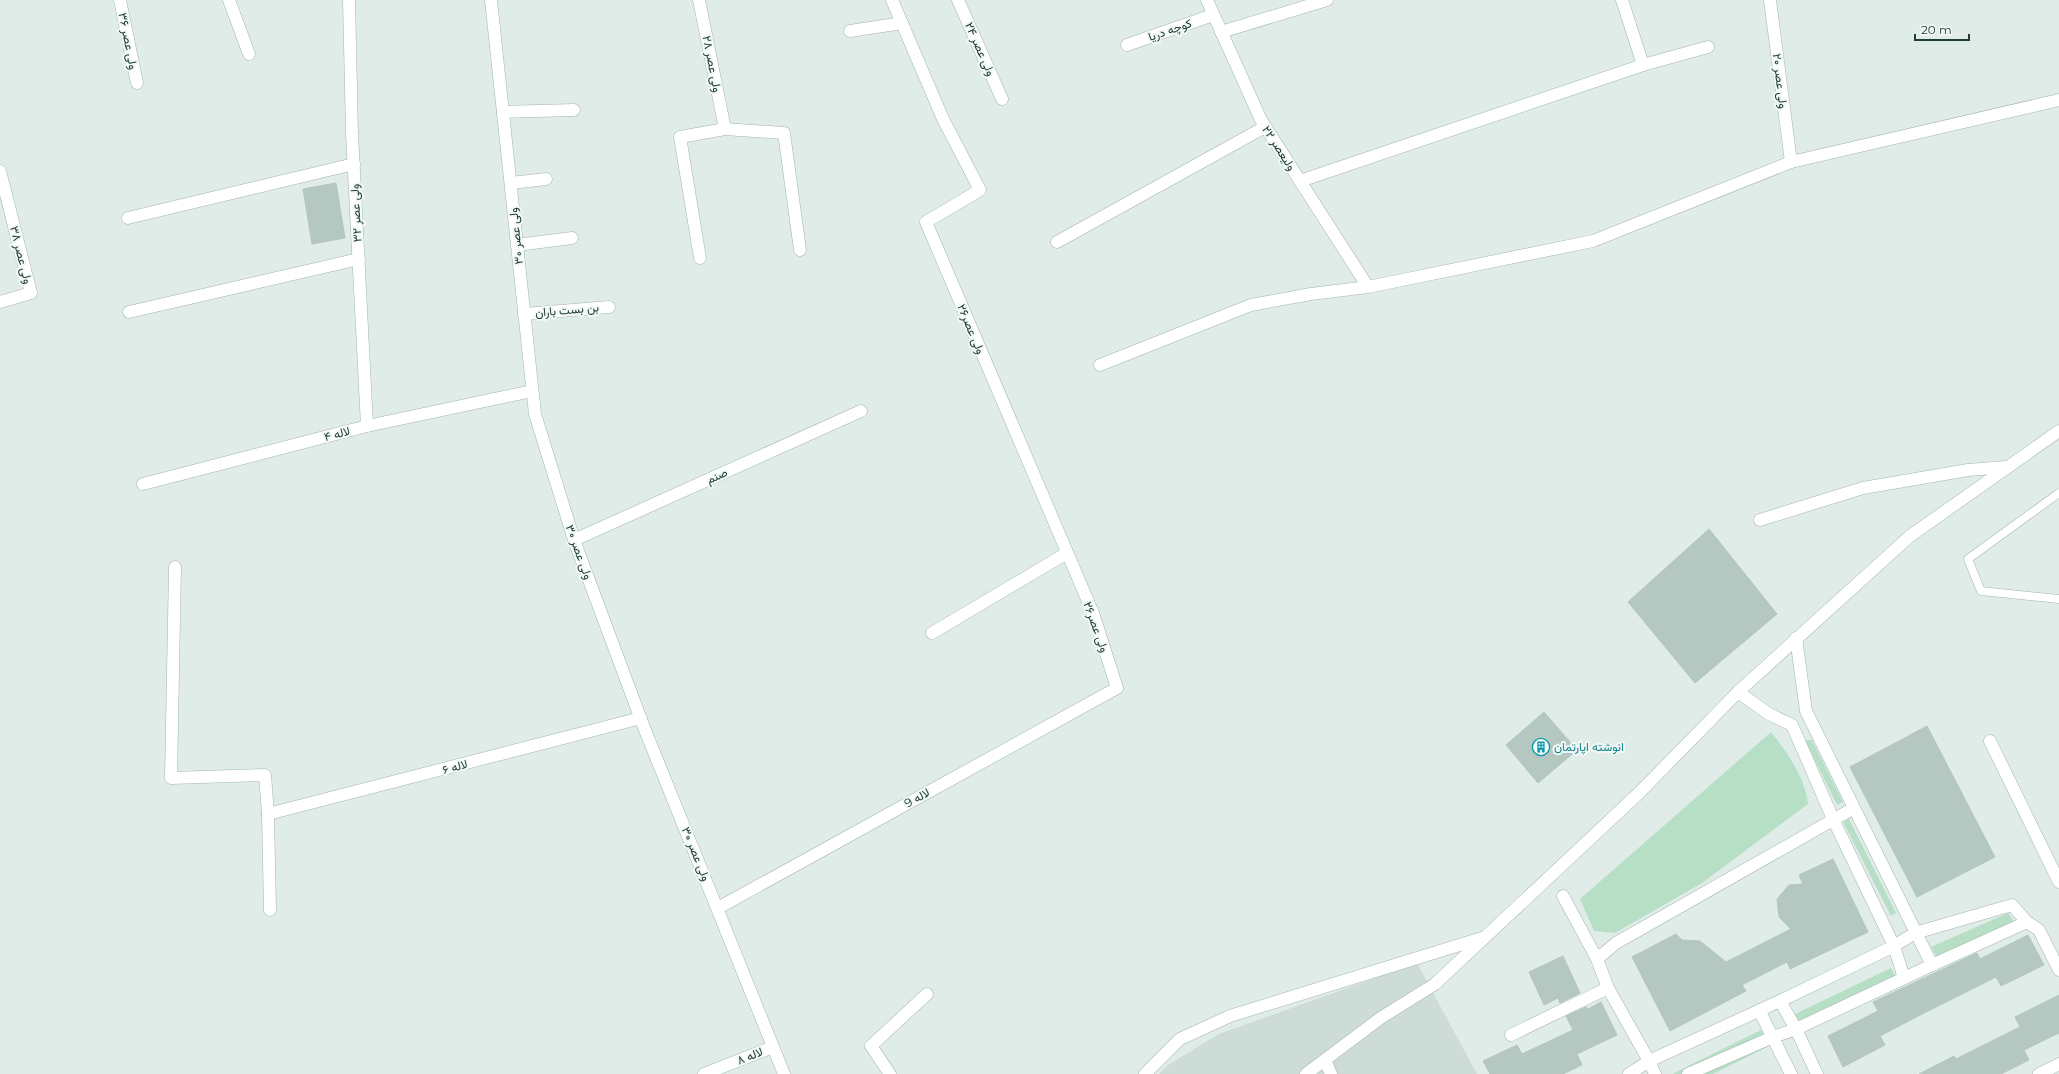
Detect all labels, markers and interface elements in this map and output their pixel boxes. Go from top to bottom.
street label: ولی عصر ۳۶ [115,11,141,71]
street label: کوچه دریا [1146,15,1194,45]
scale bar [1915,16,1969,42]
street label: ولی عصر ۲۴ [961,20,999,78]
text: 20 m [1921,22,1952,37]
street label: ولی عصر ۲۸ [699,34,725,94]
street label: ولی عصر ۲۰ [1769,53,1791,109]
street label: ولیعصر ۲۲ [1258,122,1300,174]
street label: ولی عصر ۳۲ [346,183,366,243]
street label: ولی عصر ۳۰ [505,207,527,265]
street label: ولی عصر ۳۸ [6,224,36,286]
street label: بن بست باران [534,299,600,321]
street label: ولی عصر۲۶ [953,301,989,357]
street label: لاله ۴ [322,423,352,444]
street label: صنم [704,464,730,488]
street label: ولی عصر ۳۰ [562,522,596,582]
street label: ولی عصر۲۶ [1079,599,1113,655]
building icon: انوشته اپارتمان [1531,737,1551,757]
place label: انوشته اپارتمان [1554,739,1624,755]
street label: لاله ۶ [441,756,469,777]
street label: لاله 9 [901,784,932,811]
street label: ولی عصر ۳۰ [678,825,714,883]
street label: لاله ۸ [735,1044,765,1067]

